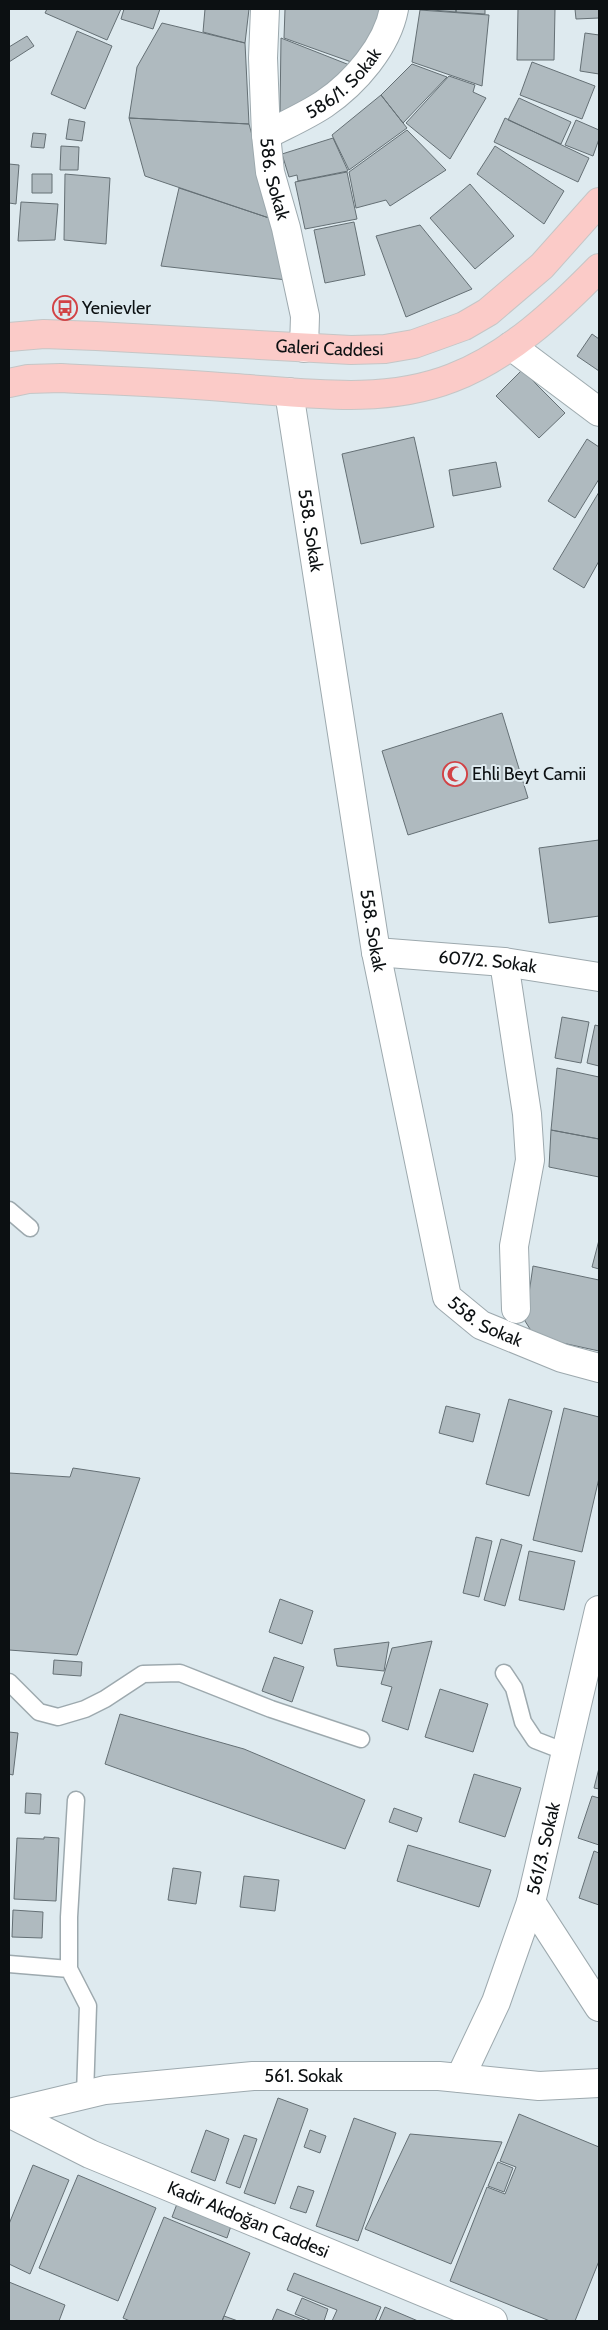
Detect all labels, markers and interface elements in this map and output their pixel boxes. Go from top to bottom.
street label: 586/1. Sokak [302,43,386,124]
street label: 586. Sokak [255,137,294,224]
bus stop icon: Yenievler [52,295,78,321]
place label: Yenievler [81,297,151,319]
street label: Galeri Caddesi [275,335,384,361]
street label: 558. Sokak [293,487,328,574]
mosque icon: Ehli Beyt Camii [442,761,468,787]
place label: Ehli Beyt Camii [472,763,586,785]
street label: 558. Sokak [355,888,391,975]
street label: 607/2. Sokak [438,946,539,978]
street label: 558. Sokak [443,1291,526,1352]
street label: 561/3. Sokak [522,1799,565,1897]
street label: 561. Sokak [264,2065,344,2087]
street label: Kadir Akdoğan Caddesi [164,2176,332,2263]

